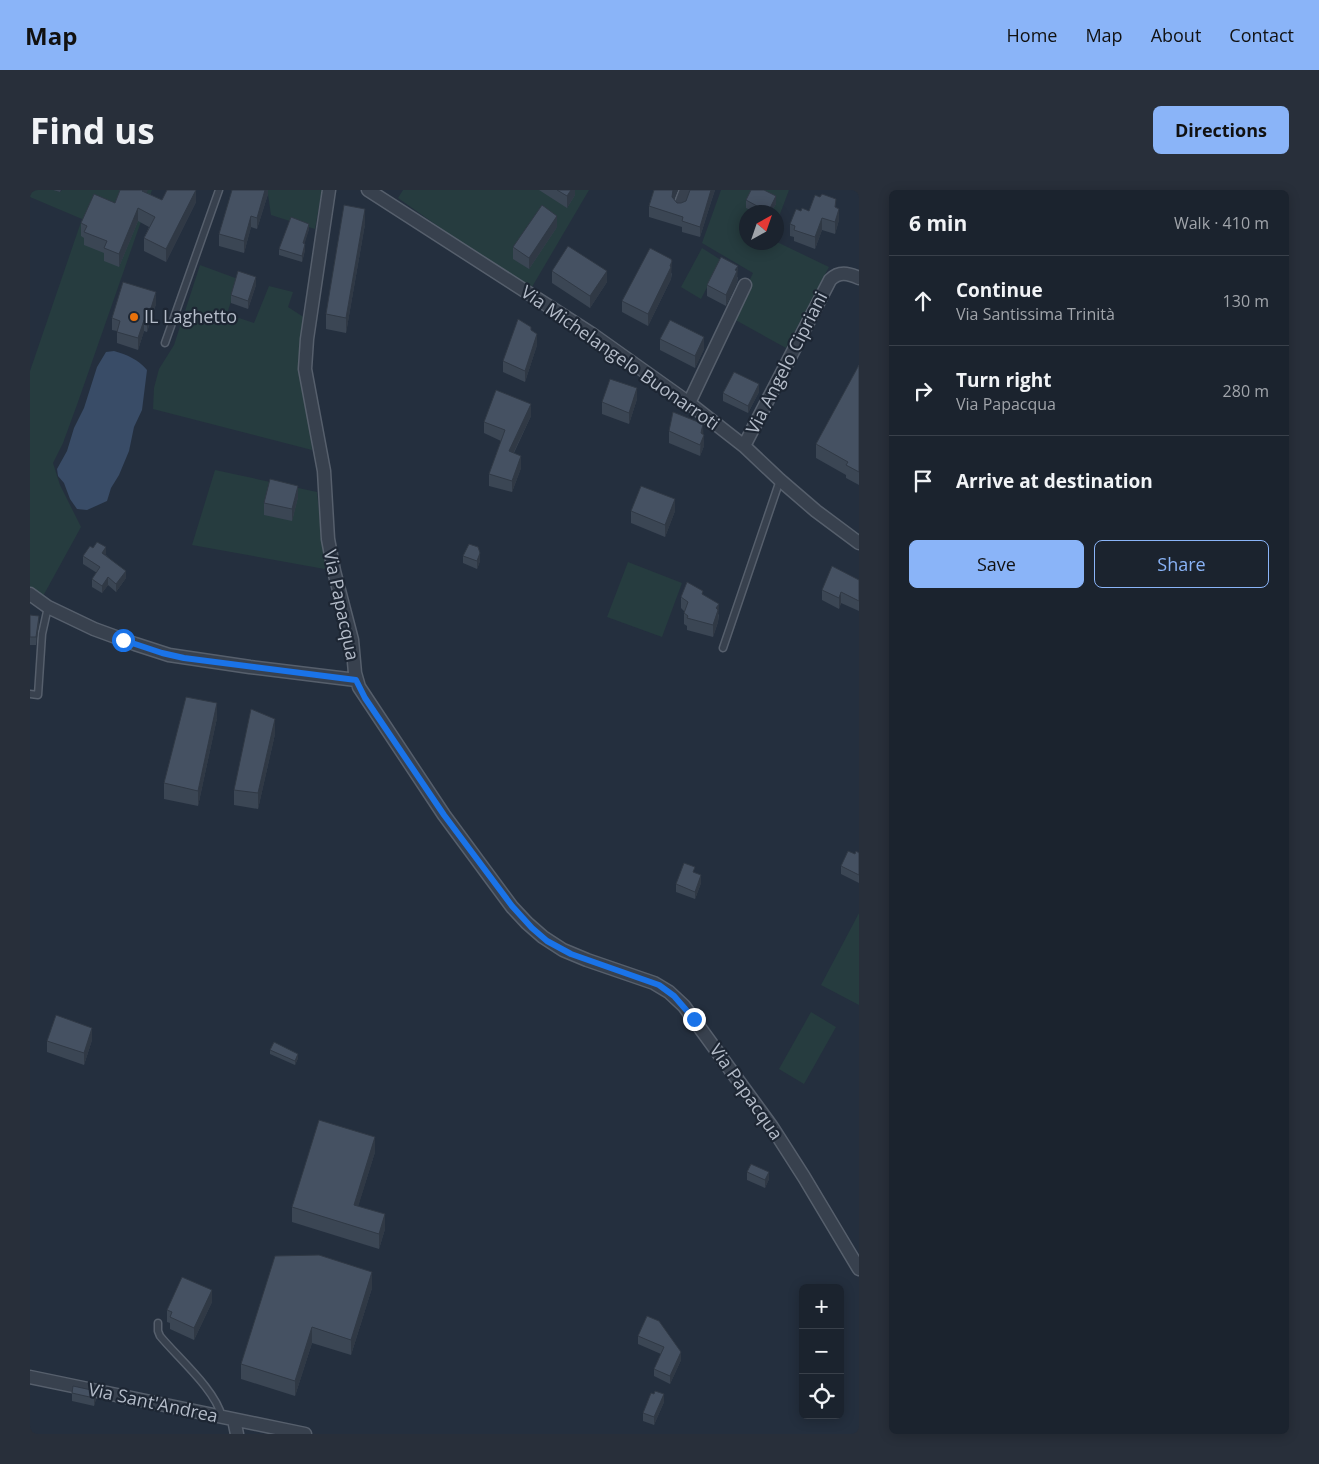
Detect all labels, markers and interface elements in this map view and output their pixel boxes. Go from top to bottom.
text: Map [25,19,77,52]
text: Home [1007,23,1057,47]
text: Map [1085,23,1123,47]
text: About [1151,23,1201,47]
text: Contact [1229,23,1294,47]
button: Directions [1153,106,1289,154]
text: Find us [30,107,155,154]
north arrow [739,205,784,250]
text: 6 min [909,209,967,237]
text: Walk · 410 m [1174,212,1269,234]
text: Continue [956,277,1043,303]
street label: Via Michelangelo Buonarroti [517,279,725,435]
street label: Via Angelo Cipriani [740,287,832,438]
icon: ahead [909,287,937,315]
text: 130 m [1223,290,1269,312]
text: Via Santissima Trinità [956,303,1115,325]
place label: IL Laghetto [144,304,237,328]
marker: IL Laghetto [128,311,140,323]
text: Turn right [956,367,1051,393]
icon: right [909,377,937,405]
text: 280 m [1223,380,1269,402]
text: Via Papacqua [956,393,1056,415]
icon: arrive [909,467,937,495]
text: Arrive at destination [956,468,1153,494]
button: Save [909,540,1084,588]
button: Share [1094,540,1269,588]
street label: Via Papacqua [319,547,365,662]
route start [112,629,135,652]
route end [683,1008,706,1031]
street label: Via Papacqua [705,1038,789,1144]
map controls [799,1284,844,1419]
button: + [799,1284,844,1329]
button: − [799,1329,844,1374]
button: locate [799,1374,844,1419]
street label: Via Sant'Andrea [86,1377,220,1427]

